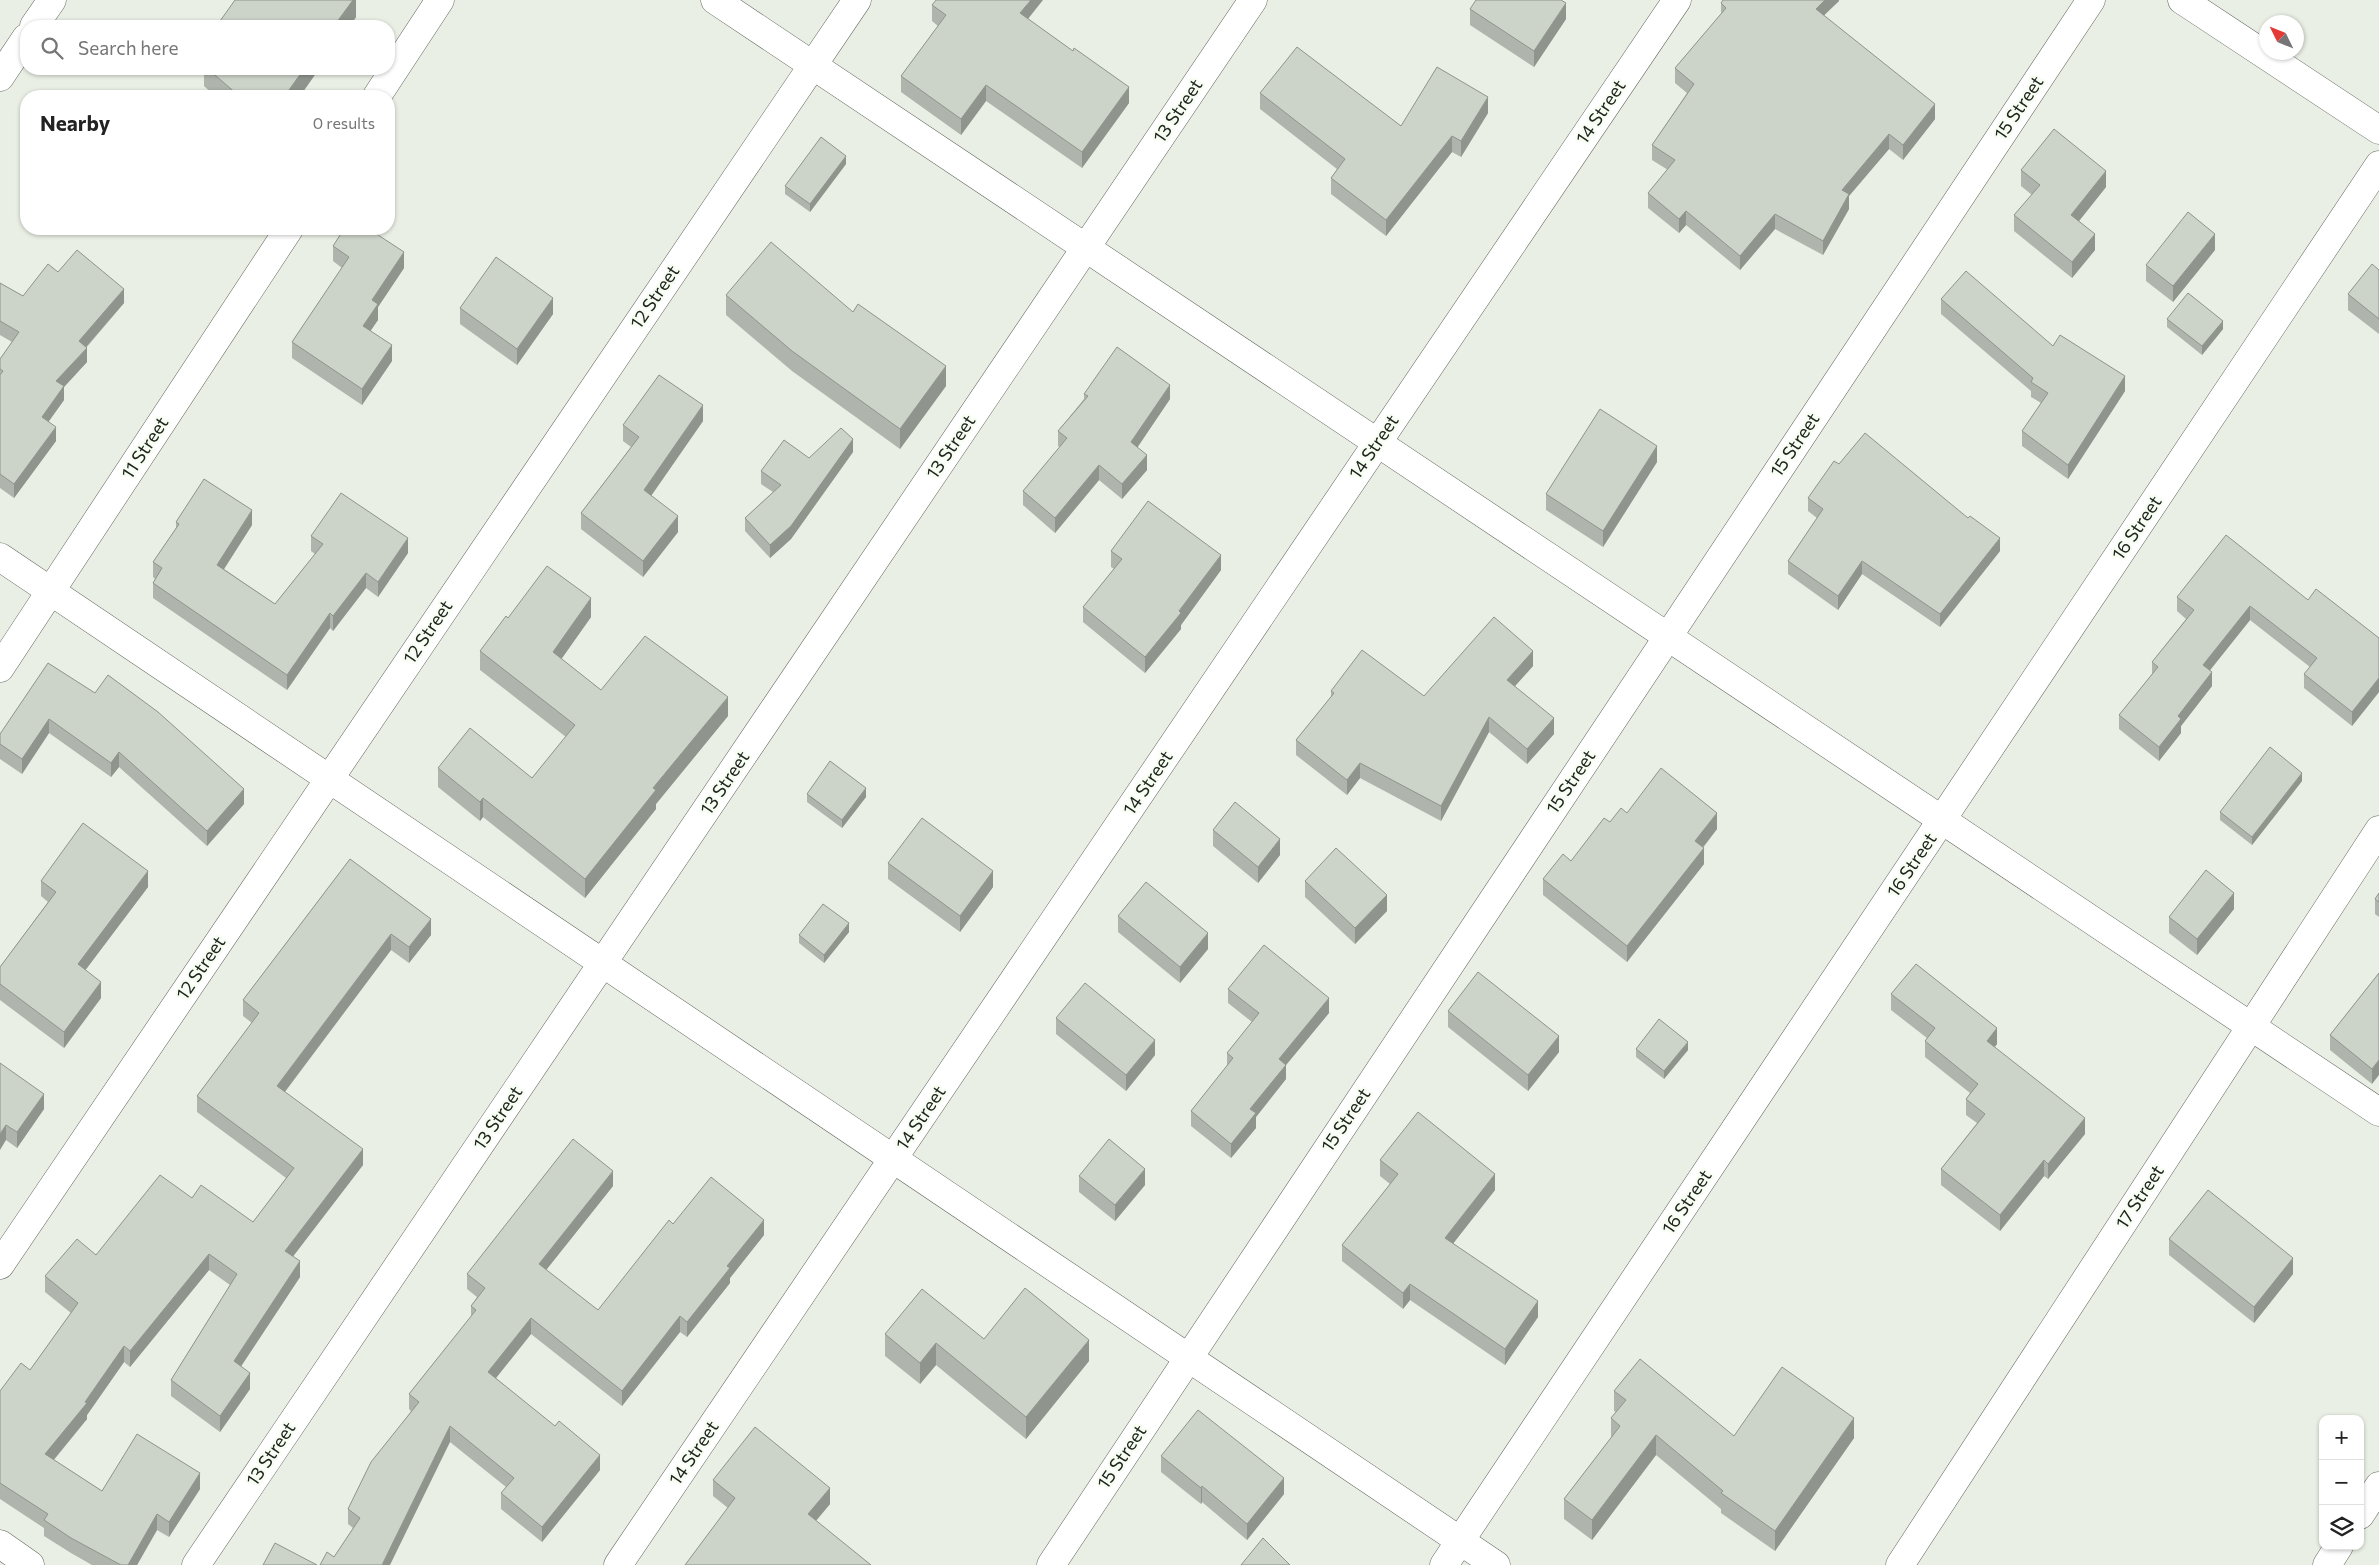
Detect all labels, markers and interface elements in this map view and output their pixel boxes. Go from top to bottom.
north arrow [2259,15,2304,60]
search box [20,20,395,75]
icon: search [38,34,66,62]
text: Search here [78,36,178,59]
street label: 15 Street [1989,71,2048,144]
street label: 13 Street [1148,74,1207,147]
street label: 14 Street [1571,75,1630,148]
text: Nearby [40,110,110,135]
text: 0 results [313,113,375,132]
street label: 12 Street [625,260,683,332]
street label: 15 Street [1765,408,1824,481]
street label: 13 Street [921,410,980,483]
street label: 14 Street [1344,410,1403,483]
street label: 11 Street [116,412,172,483]
street label: 16 Street [2107,491,2166,564]
street label: 12 Street [398,595,456,667]
street label: 15 Street [1541,745,1600,818]
street label: 13 Street [695,746,754,819]
street label: 14 Street [1118,746,1177,819]
street label: 16 Street [1882,828,1941,901]
street label: 12 Street [171,931,229,1003]
street label: 13 Street [468,1081,527,1154]
street label: 14 Street [891,1081,950,1154]
street label: 15 Street [1316,1083,1375,1156]
street label: 17 Street [2110,1160,2168,1232]
street label: 16 Street [1657,1165,1716,1238]
map controls [2319,1415,2364,1550]
button: + [2319,1415,2364,1460]
street label: 14 Street [664,1416,723,1489]
street label: 13 Street [241,1417,300,1490]
street label: 15 Street [1092,1420,1151,1493]
button: − [2319,1460,2364,1505]
button: layers [2319,1505,2364,1550]

